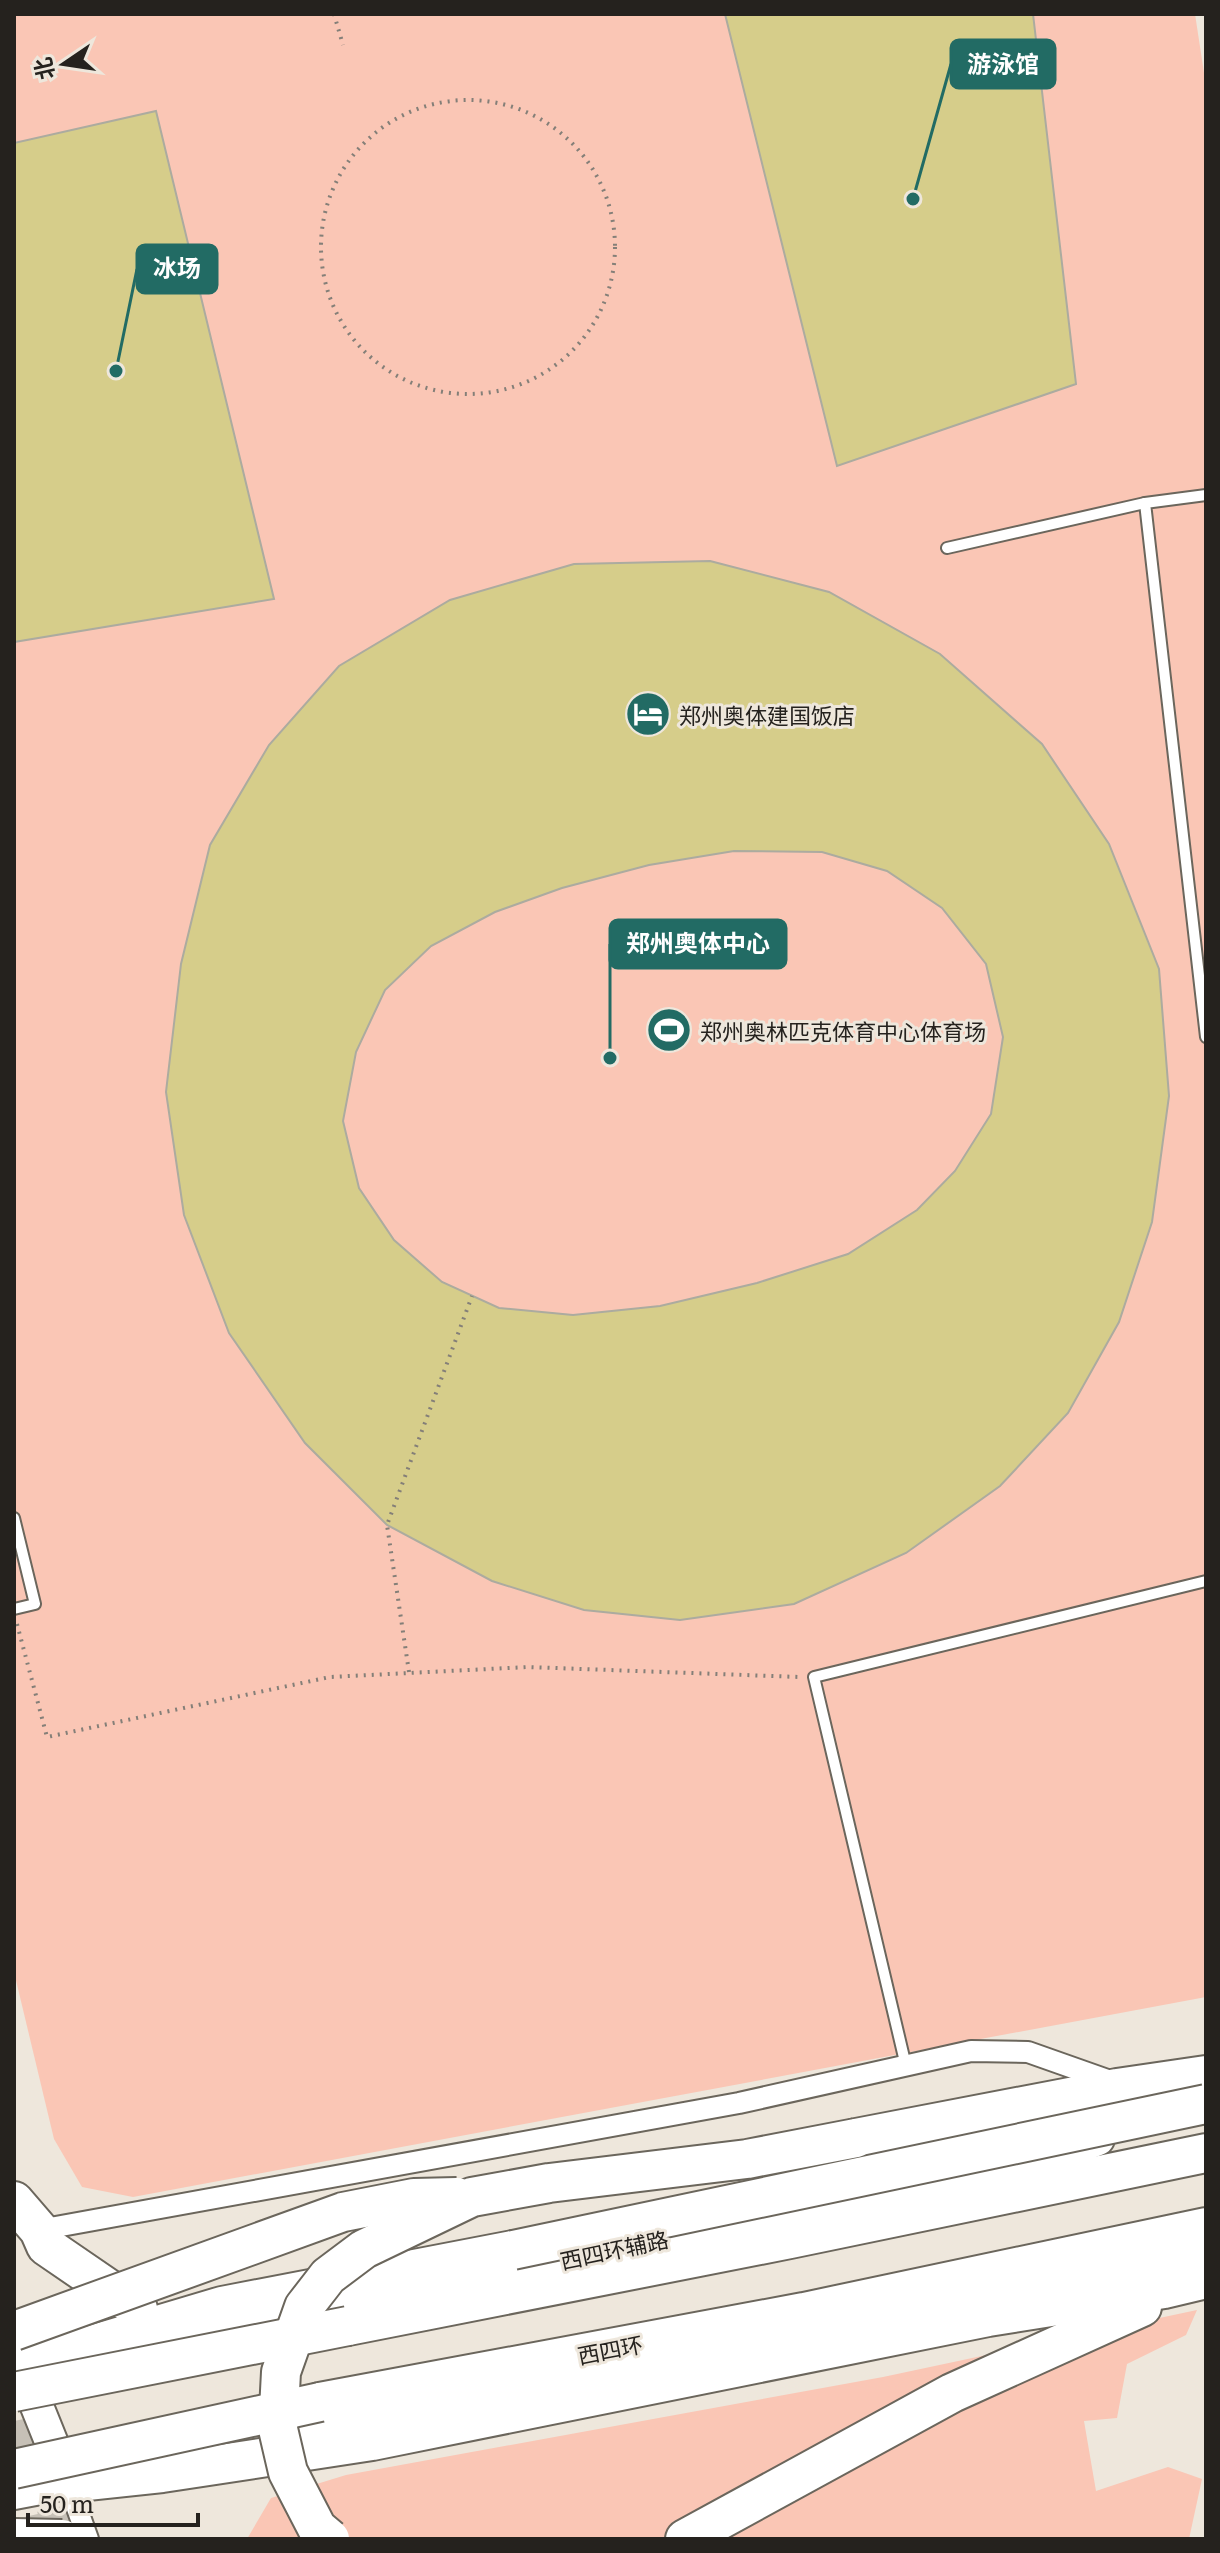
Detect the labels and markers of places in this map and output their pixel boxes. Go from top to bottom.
callout: 游泳馆 [951,40,1055,88]
callout: 冰场 [137,245,217,293]
hotel icon: 郑州奥体建国饭店 [624,690,672,738]
place label: 郑州奥体建国饭店 [679,698,855,731]
callout: 郑州奥体中心 [610,920,786,968]
sports icon: 郑州奥林匹克体育中心体育场 [645,1006,693,1054]
place label: 郑州奥林匹克体育中心体育场 [700,1014,986,1047]

